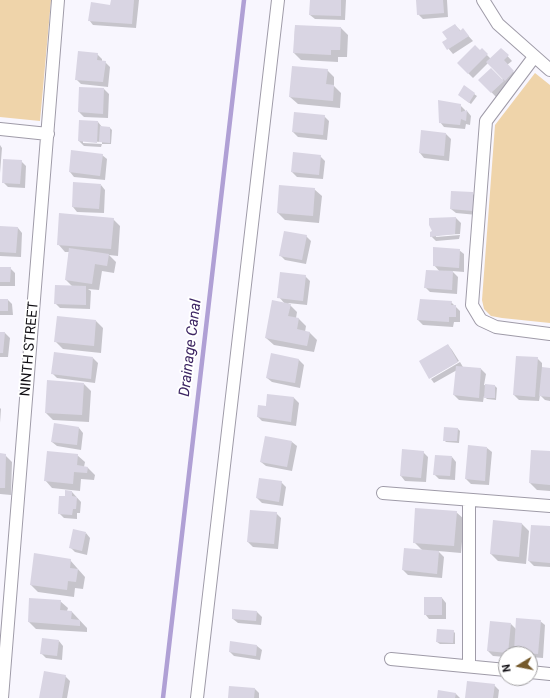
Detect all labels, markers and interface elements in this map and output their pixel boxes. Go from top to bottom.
water label: Drainage Canal [176,298,206,398]
street label: NINTH STREET [17,301,43,397]
north arrow [498,646,538,686]
text: N [500,663,514,673]

